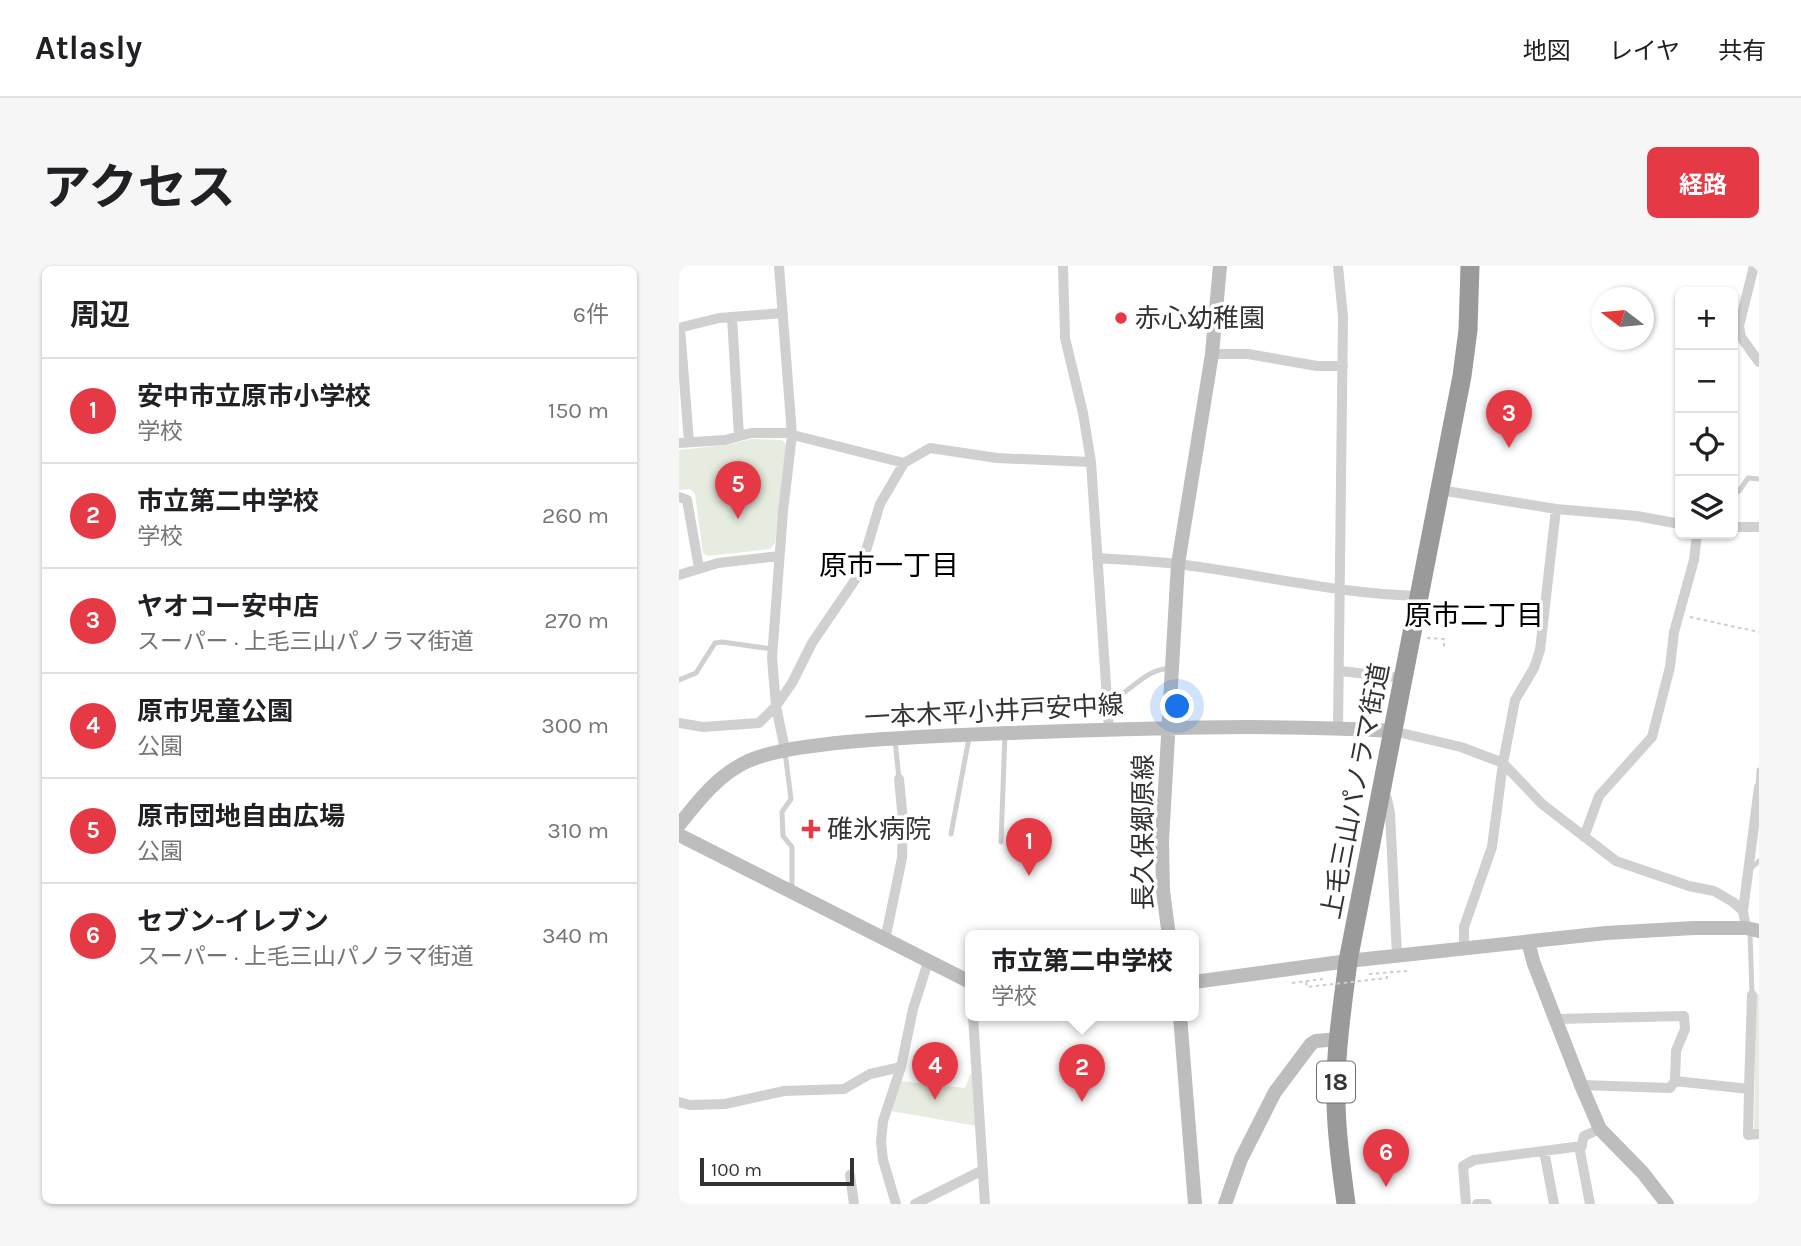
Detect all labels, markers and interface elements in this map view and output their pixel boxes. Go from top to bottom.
text: Atlasly [35,29,142,67]
text: 地図 [1523,37,1571,65]
text: レイヤ [1609,37,1680,65]
text: 共有 [1718,37,1766,65]
button: 経路 [1647,147,1759,218]
text: アクセス [42,159,236,216]
north arrow [1591,287,1654,350]
map controls [1675,287,1738,539]
button: + [1675,287,1738,350]
text: 周辺 [70,297,130,333]
text: 6件 [573,301,609,328]
place label: 赤心幼稚園 [1135,303,1265,334]
marker: 赤心幼稚園 [1113,310,1129,326]
button: − [1675,350,1738,413]
text: 安中市立原市小学校 [137,381,371,412]
pin: 3 [1486,390,1532,448]
text: 1 [89,397,97,424]
text: 150 m [548,397,609,424]
button: locate [1675,413,1738,476]
text: 学校 [137,418,183,445]
pin: 5 [715,461,761,519]
button: layers [1675,476,1738,539]
text: 市立第二中学校 [137,486,319,517]
text: 2 [86,502,100,529]
text: 260 m [542,502,609,529]
text: 学校 [137,523,183,550]
district label: 原市一丁目 [819,549,959,582]
text: ヤオコー安中店 [137,591,319,622]
district label: 原市二丁目 [1404,599,1544,632]
text: 3 [86,607,100,634]
text: 270 m [544,607,609,634]
text: スーパー · 上毛三山パノラマ街道 [137,628,474,655]
street label: 上毛三山パノラマ街道 [1315,661,1396,922]
street label: 一本木平小井戸安中線 [863,689,1125,734]
your location [1160,689,1194,723]
text: 原市児童公園 [137,696,293,727]
text: 4 [86,712,100,739]
text: 300 m [541,712,609,739]
text: 公園 [137,733,183,760]
street label: 長久保郷原線 [1128,754,1159,910]
text: 原市団地自由広場 [137,801,345,832]
place label: 碓氷病院 [827,814,931,845]
text: 5 [86,817,100,844]
text: 310 m [547,817,609,844]
pin: 1 [1006,818,1052,876]
marker: 碓氷病院 [801,819,821,839]
text: 公園 [137,838,183,865]
text: セブン-イレブン [137,906,329,937]
text: 6 [86,922,100,949]
text: 340 m [542,922,609,949]
popup [965,930,1199,1021]
text: スーパー · 上毛三山パノラマ街道 [137,943,474,970]
text: 市立第二中学校 [991,946,1173,977]
text: 学校 [991,983,1037,1010]
pin: 4 [912,1042,958,1100]
pin: 2 [1059,1044,1105,1102]
road number: 18 [1317,1062,1355,1102]
pin: 6 [1363,1129,1409,1187]
scale bar [700,1155,854,1187]
text: 100 m [711,1159,762,1181]

